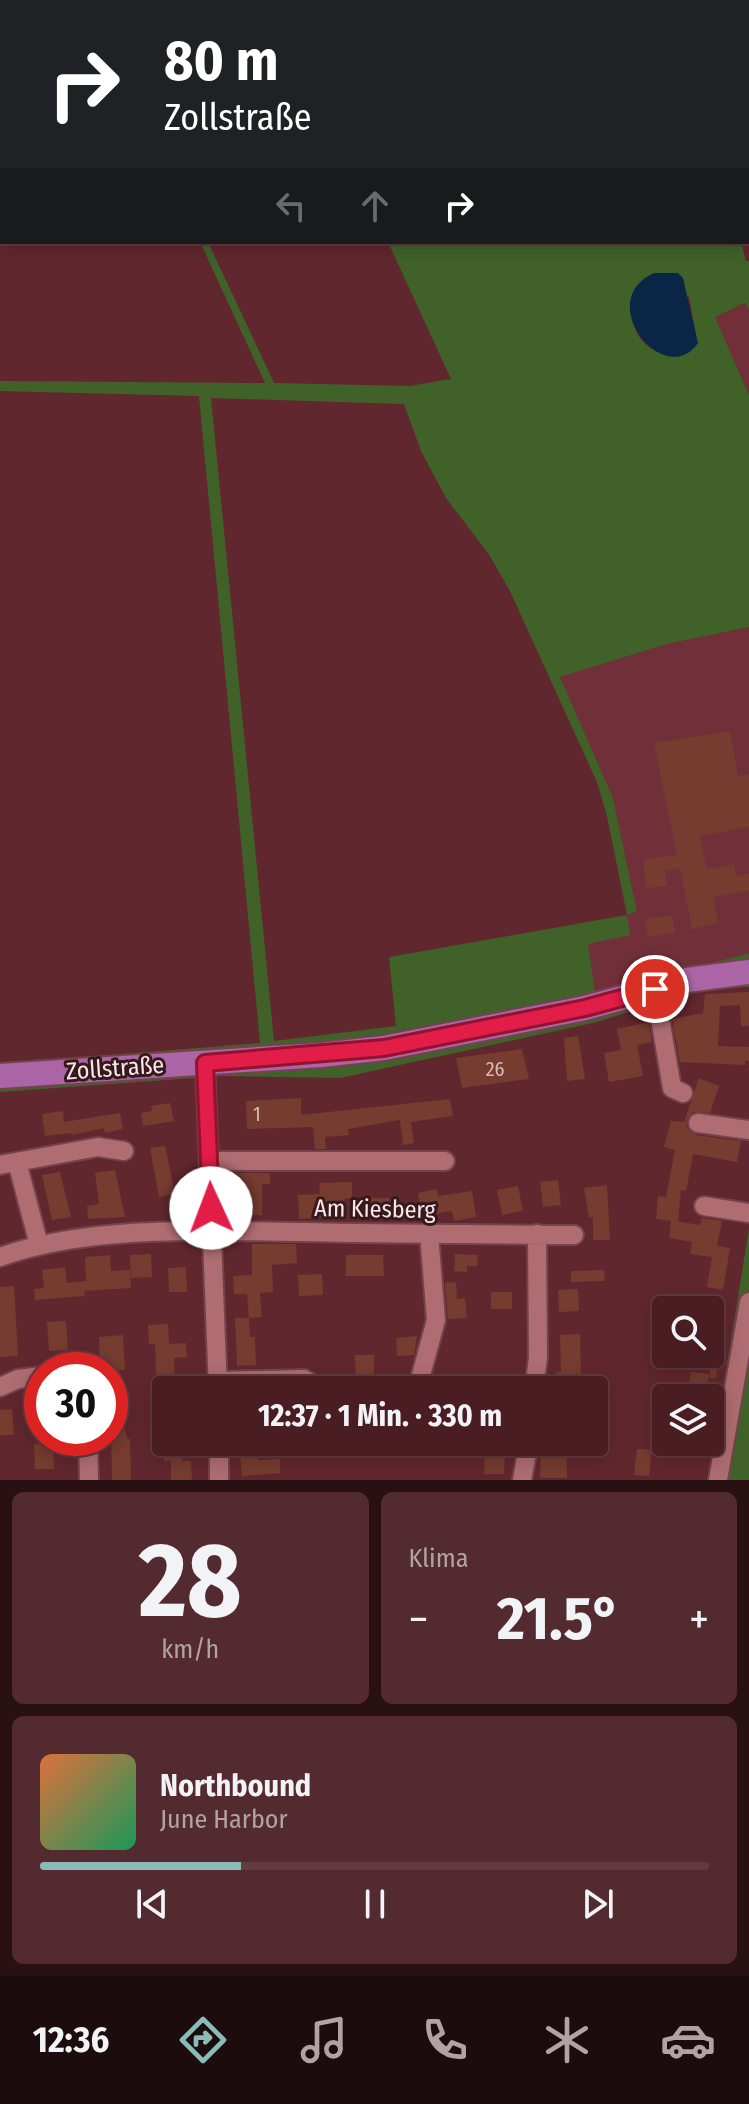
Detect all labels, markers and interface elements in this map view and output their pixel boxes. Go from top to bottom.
text: 80 m [164,28,279,95]
icon: right [32,32,136,136]
text: Zollstraße [164,96,311,140]
icon: left [269,184,313,228]
icon: ahead [353,184,397,228]
icon: right [437,184,481,228]
pin [621,955,689,1023]
icon: arrive [633,967,677,1011]
street label: Zollstraße [65,1051,165,1085]
house number: 26 [486,1057,504,1081]
house number: 1 [253,1102,261,1126]
position arrow [169,1166,253,1250]
street label: Am Kiesberg [314,1194,437,1224]
map controls [652,1296,724,1456]
button: search [652,1296,724,1368]
speed limit sign: 30 [24,1352,128,1456]
button: layers [652,1384,724,1456]
text: 12:37 · 1 Min. · 330 m [258,1398,502,1434]
text: 28 [139,1519,242,1644]
text: Klima [409,1543,468,1574]
text: 21.5° [497,1583,620,1655]
text: − [409,1593,428,1646]
text: + [689,1593,709,1646]
text: km/h [161,1634,219,1665]
text: Northbound [160,1768,311,1804]
text: June Harbor [160,1804,288,1835]
icon: previous [130,1882,174,1926]
icon: pause [353,1882,397,1926]
icon: next [576,1882,620,1926]
icon: directions [175,2012,231,2068]
icon: music [296,2012,352,2068]
icon: phone [417,2012,473,2068]
icon: climate [539,2012,595,2068]
icon: car [660,2012,716,2068]
text: 12:36 [33,2018,109,2062]

